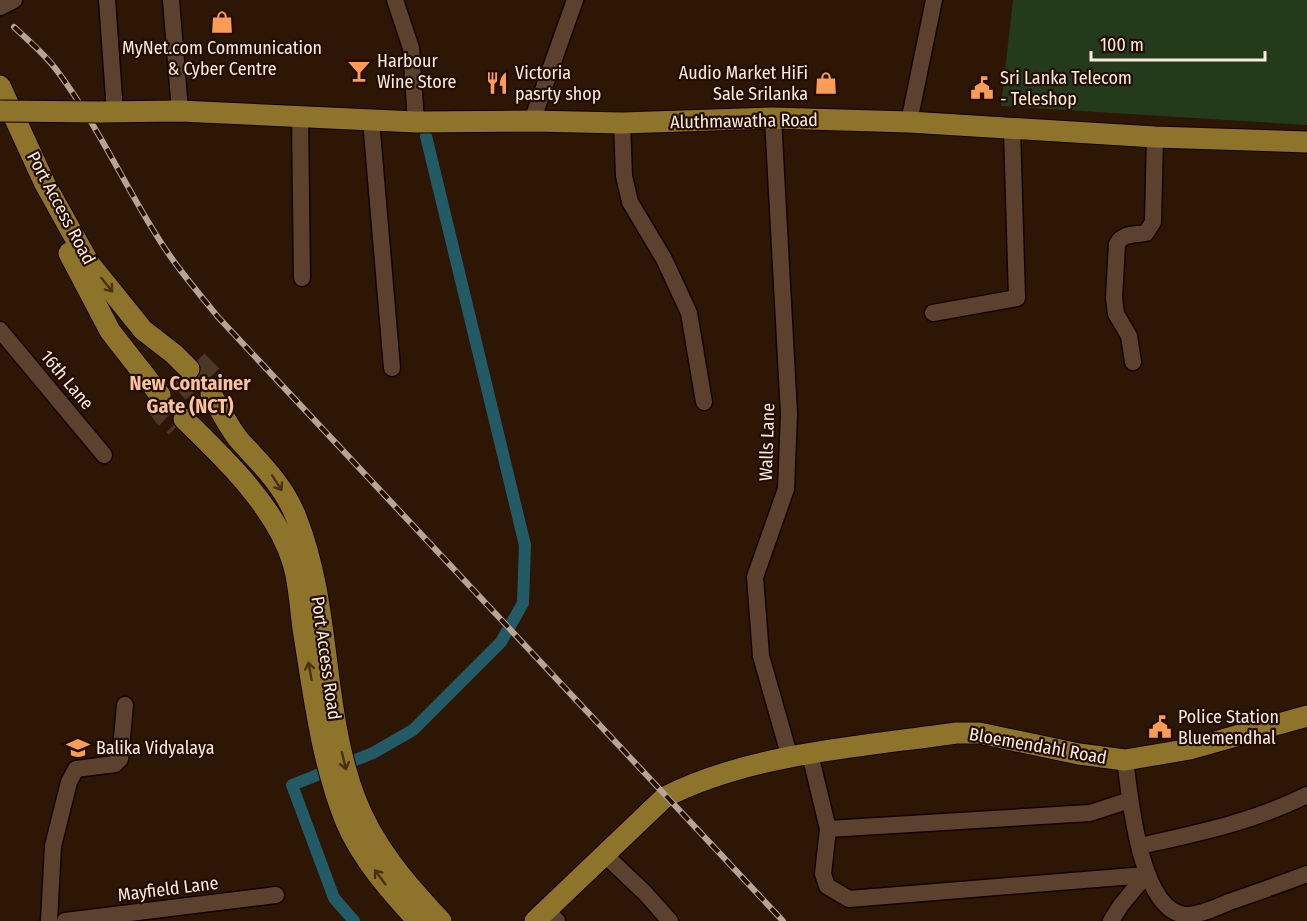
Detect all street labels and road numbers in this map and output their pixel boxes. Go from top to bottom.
street label: Aluthmawatha Road [670,109,818,133]
street label: Port Access Road [22,148,100,268]
street label: 16th Lane [36,346,98,414]
street label: Walls Lane [755,403,779,481]
street label: Port Access Road [306,595,346,721]
street label: Bloemendahl Road [967,723,1109,769]
street label: Mayfield Lane [116,872,220,906]

